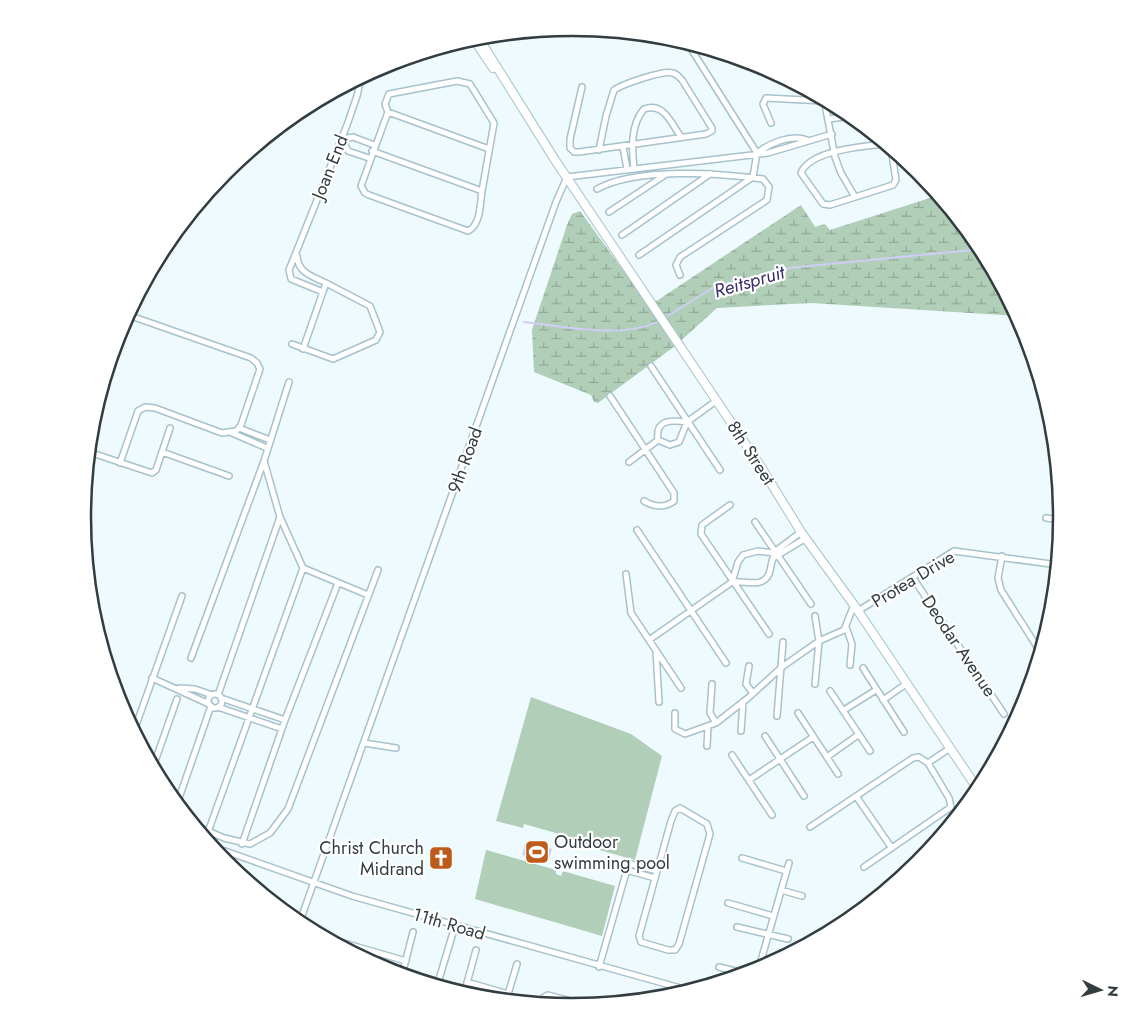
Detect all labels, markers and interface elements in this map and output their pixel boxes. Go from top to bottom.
street label: Joan End [305,131,355,205]
water label: Reitspruit [711,258,789,304]
street label: 8th Street [721,416,782,491]
street label: 9th Road [441,423,489,497]
street label: Protea Drive [866,544,960,614]
street label: Deodar Avenue [915,590,1003,702]
place label: Outdoor swimming pool [554,829,670,876]
place label: Christ Church Midrand [319,835,424,882]
sports icon: Outdoor swimming pool [524,839,550,865]
church icon: Christ Church Midrand [428,845,454,871]
street label: 11th Road [410,901,488,947]
north arrow [1075,965,1125,1015]
text: N [1103,985,1123,998]

